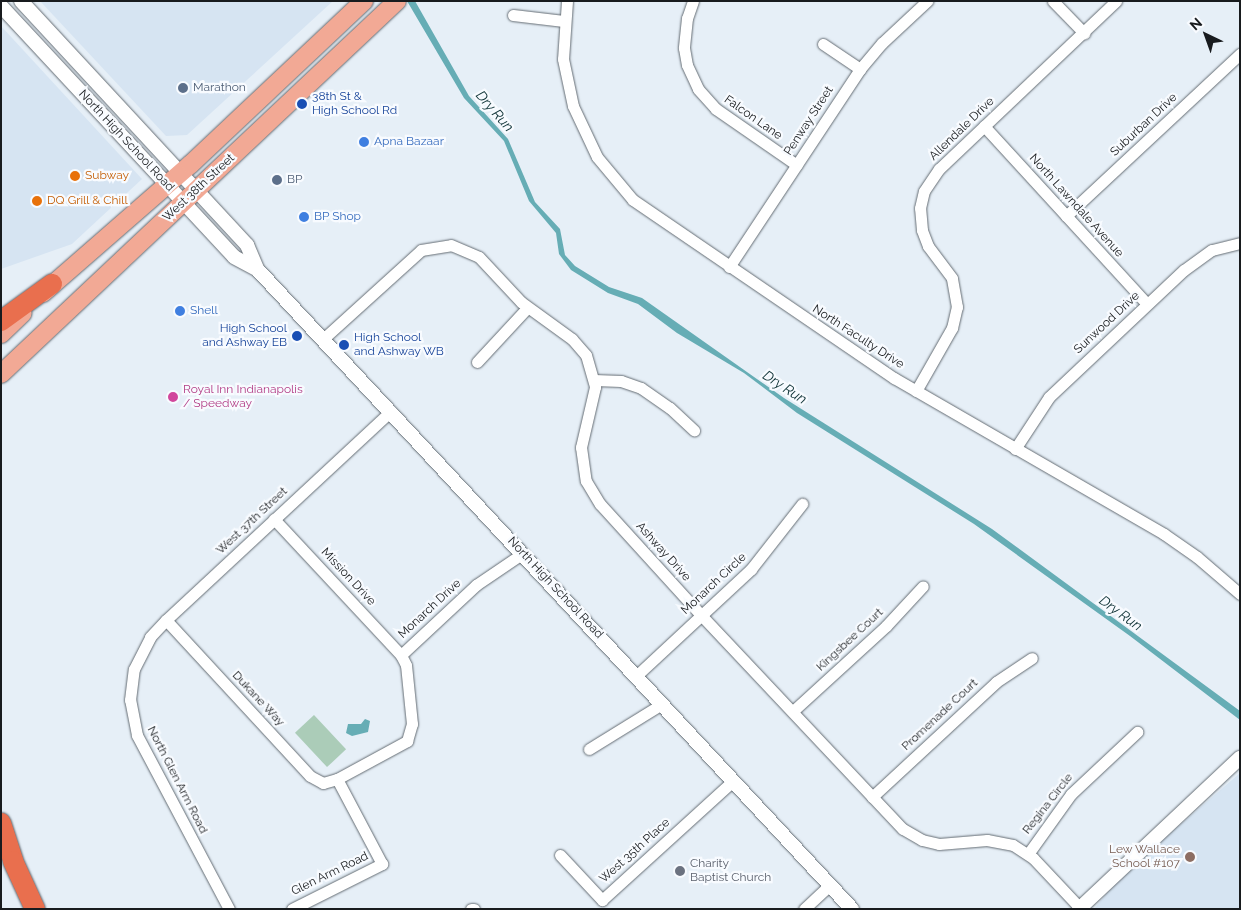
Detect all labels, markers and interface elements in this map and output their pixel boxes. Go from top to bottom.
north arrow [1181,10,1231,60]
text: N [1187,14,1205,33]
place label: Marathon [193,81,246,95]
marker: Marathon [177,82,189,94]
street label: Penway Street [781,84,837,158]
street label: North High School Road [75,87,177,195]
water label: Dry Run [473,87,517,135]
place label: 38th St & High School Rd [312,90,398,118]
street label: Suburban Drive [1108,90,1180,160]
street label: Falcon Lane [721,93,785,143]
street label: Allendale Drive [927,94,997,164]
marker: 38th St & High School Rd [296,98,308,110]
place label: Apna Bazaar [374,135,444,149]
marker: Apna Bazaar [358,136,370,148]
street label: West 38th Street [160,151,238,225]
street label: North Lawndale Avenue [1026,151,1126,261]
place label: Subway [85,169,129,183]
marker: Subway [69,170,81,182]
place label: BP [287,173,302,187]
marker: BP [271,174,283,186]
place label: DQ Grill & Chill [47,194,128,208]
marker: DQ Grill & Chill [31,195,43,207]
place label: BP Shop [314,210,361,224]
marker: BP Shop [298,211,310,223]
street label: Sunwood Drive [1071,289,1143,357]
street label: North Faculty Drive [809,302,907,372]
place label: Shell [190,304,218,318]
marker: Shell [174,305,186,317]
place label: High School and Ashway EB [201,322,287,350]
marker: High School and Ashway EB [291,330,303,342]
place label: High School and Ashway WB [354,331,445,359]
marker: High School and Ashway WB [338,339,350,351]
water label: Dry Run [760,367,810,407]
place label: Royal Inn Indianapolis / Speedway [183,383,303,411]
marker: Royal Inn Indianapolis / Speedway [167,391,179,403]
street label: West 37th Street [214,484,290,558]
street label: Ashway Drive [633,519,693,585]
street label: North High School Road [504,534,606,642]
street label: Mission Drive [318,545,378,609]
street label: Monarch Circle [679,550,749,618]
street label: Monarch Drive [396,576,464,642]
water label: Dry Run [1096,592,1146,634]
street label: Kingsbee Court [814,605,886,675]
street label: Dukane Way [229,668,287,730]
street label: Promenade Court [899,676,981,754]
street label: North Glen Arm Road [144,724,210,836]
street label: Regina Circle [1020,771,1076,837]
street label: West 35th Place [597,816,673,886]
place label: Lew Wallace School #107 [1108,843,1180,871]
street label: Glen Arm Road [289,849,371,899]
marker: Lew Wallace School #107 [1184,851,1196,863]
place label: Charity Baptist Church [690,857,771,885]
marker: Charity Baptist Church [674,865,686,877]

